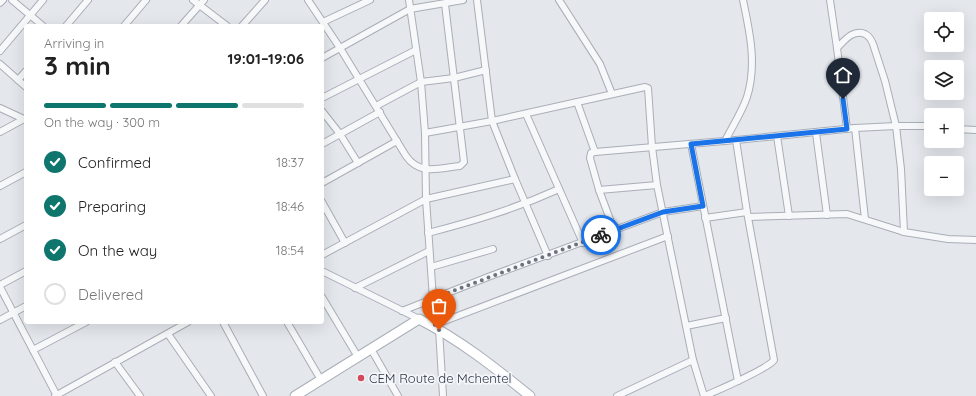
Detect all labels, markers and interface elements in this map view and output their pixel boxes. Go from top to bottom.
map controls [924,12,964,196]
button: locate [924,12,964,52]
text: Arriving in [44,35,104,51]
text: 3 min [44,49,111,82]
text: 19:01–19:06 [227,49,304,68]
pin [826,58,860,99]
button: layers [924,60,964,100]
icon: home [832,64,854,86]
button: + [924,108,964,148]
text: On the way · 300 m [44,114,160,130]
icon: check [44,151,66,173]
text: Confirmed [78,153,151,172]
text: 18:37 [276,154,304,170]
button: − [924,156,964,196]
icon: check [44,195,66,217]
text: Preparing [78,197,146,216]
text: 18:46 [276,198,304,214]
courier [581,215,621,255]
icon: bike [590,224,612,246]
icon: check [44,239,66,261]
text: On the way [78,241,157,260]
text: 18:54 [276,242,304,258]
text: Delivered [78,285,143,304]
pin [422,289,456,330]
icon: bag [428,295,450,317]
place label: CEM Route de Mchentel [369,370,511,386]
marker: CEM Route de Mchentel [356,373,366,383]

